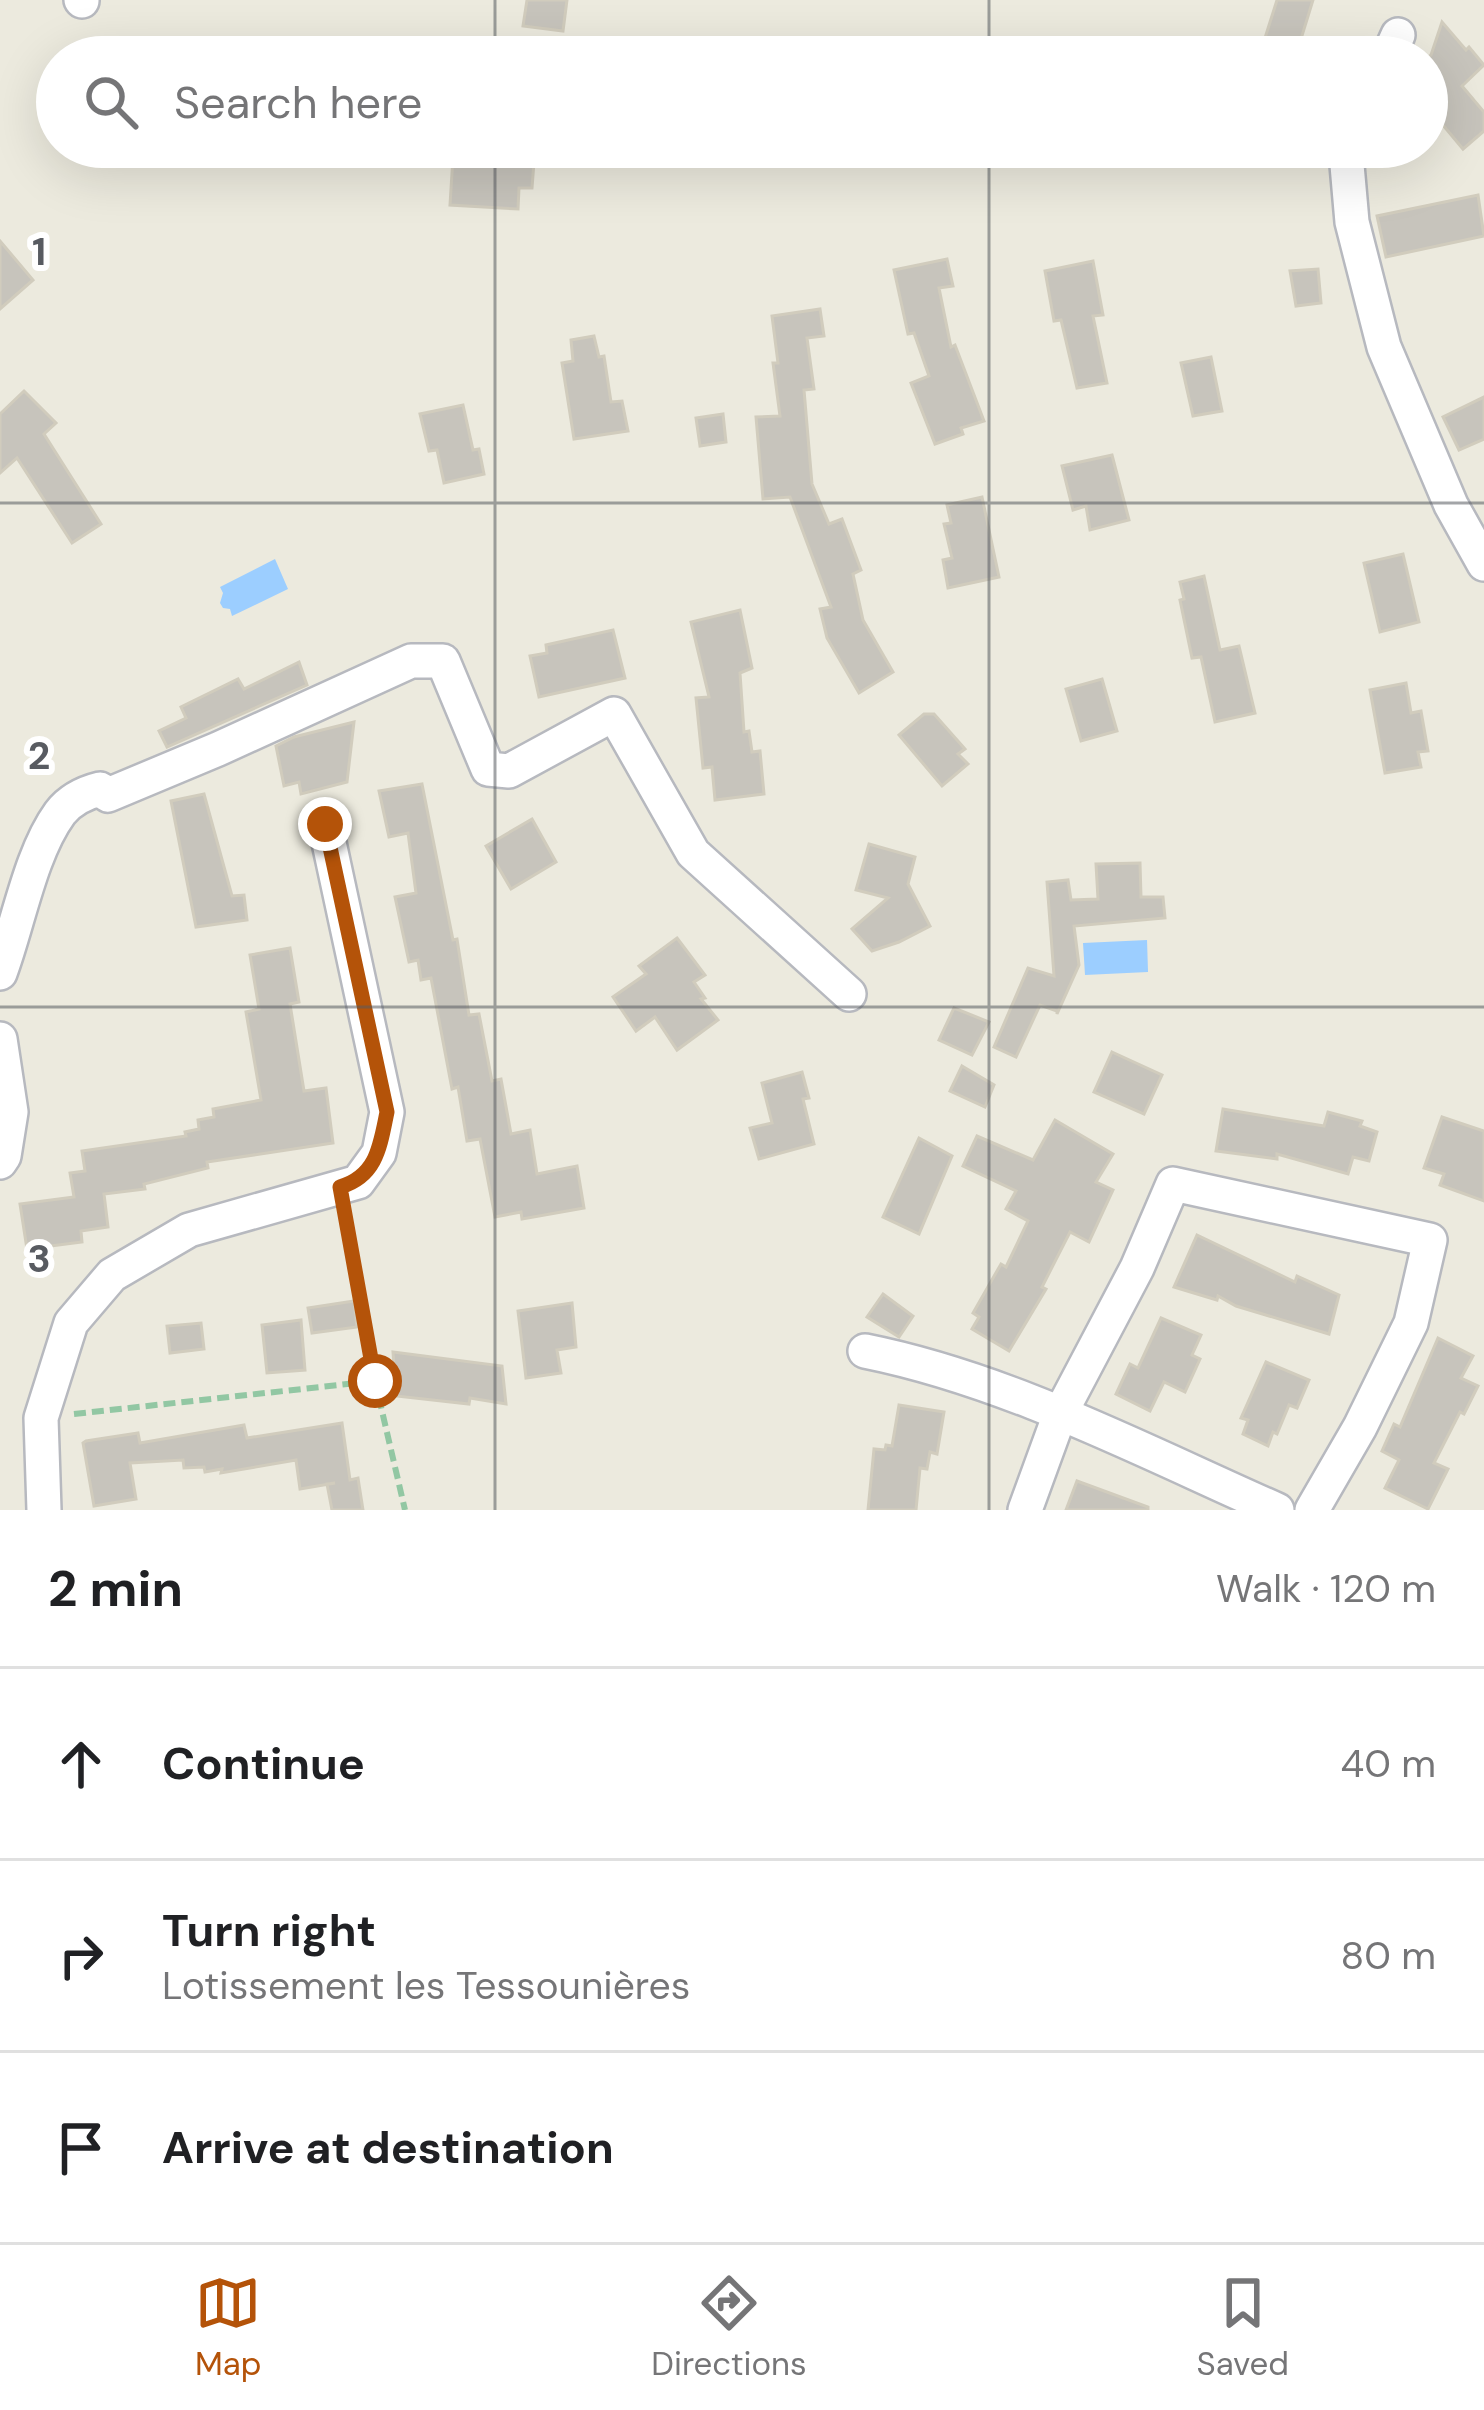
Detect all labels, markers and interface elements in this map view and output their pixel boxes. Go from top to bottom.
search box [36,36,1448,168]
icon: search [78,69,144,135]
text: Search here [174,73,422,132]
text: 1 [32,226,46,277]
text: 2 [28,730,50,781]
route end [298,797,352,851]
text: 3 [27,1233,51,1284]
route start [348,1354,402,1408]
text: 2 min [48,1555,183,1622]
text: Walk · 120 m [1216,1563,1436,1614]
icon: ahead [48,1731,114,1797]
text: Continue [162,1734,365,1793]
text: 40 m [1341,1738,1436,1789]
text: Turn right [162,1901,376,1960]
icon: right [48,1923,114,1989]
text: 80 m [1340,1930,1436,1981]
text: Lotissement les Tessounières [162,1960,690,2011]
icon: arrive [48,2115,114,2181]
text: Arrive at destination [162,2118,614,2177]
tab: Map [195,2270,261,2385]
tab: Directions [651,2270,807,2385]
tab: Saved [1197,2270,1289,2385]

